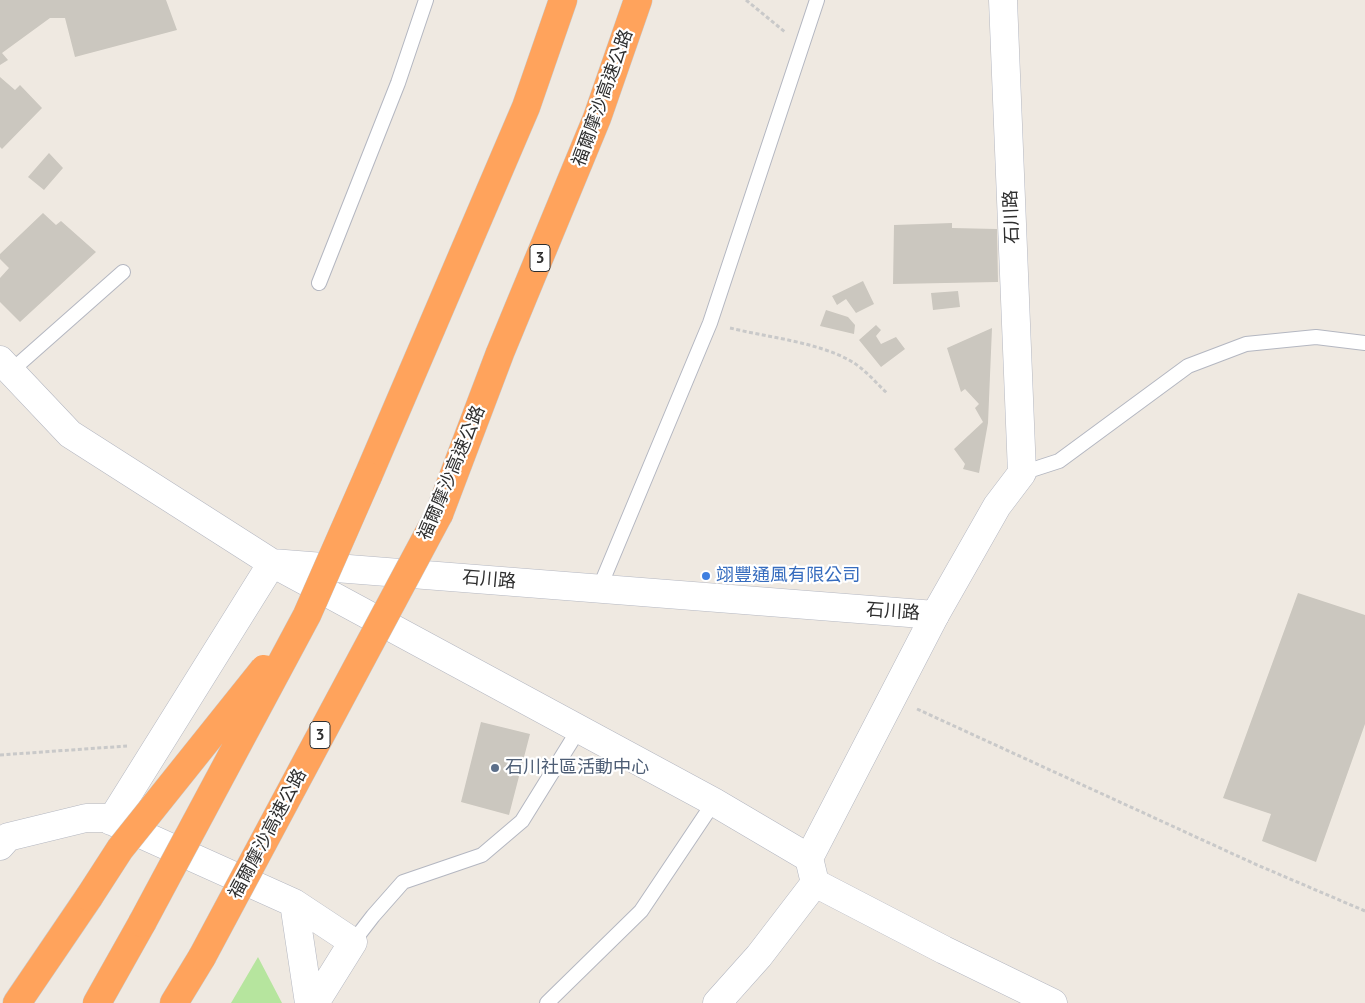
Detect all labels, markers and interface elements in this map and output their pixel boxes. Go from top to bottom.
street label: 福爾摩沙高速公路 [568,27,638,169]
street label: 石川路 [1000,190,1024,244]
road number: 3 [530,244,550,272]
street label: 福爾摩沙高速公路 [414,403,490,543]
place label: 翊豐通風有限公司 [716,565,860,587]
street label: 石川路 [461,567,517,593]
marker: 翊豐通風有限公司 [700,570,712,582]
street label: 石川路 [865,599,921,625]
road number: 3 [310,722,330,748]
place label: 石川社區活動中心 [505,757,649,779]
marker: 石川社區活動中心 [489,762,501,774]
street label: 福爾摩沙高速公路 [225,765,311,903]

